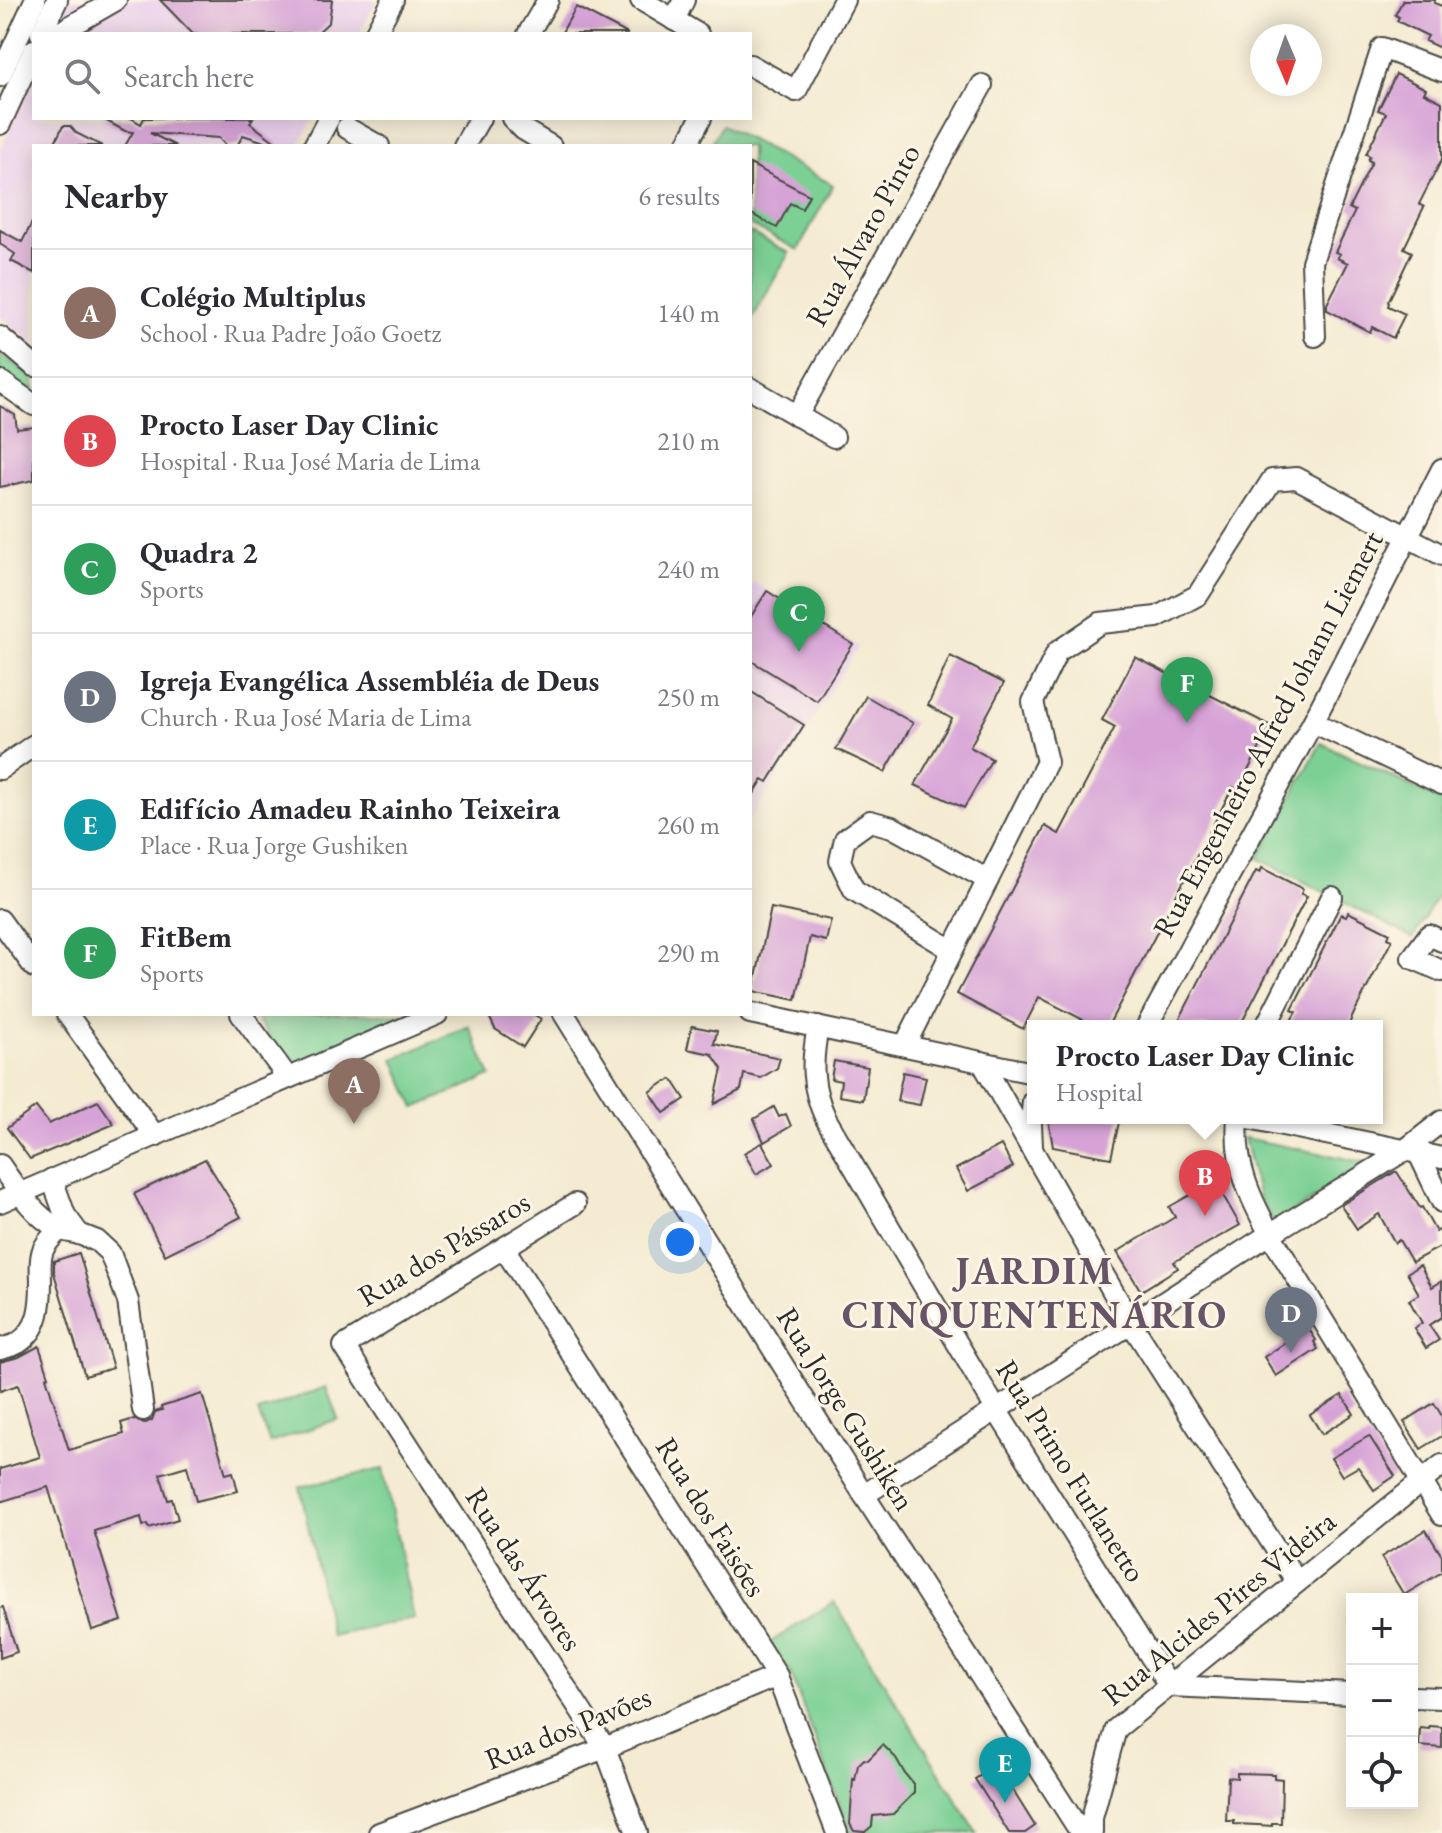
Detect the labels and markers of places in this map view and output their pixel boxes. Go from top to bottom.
pin: C [773,586,825,652]
pin: F [1161,657,1213,723]
pin: A [328,1058,380,1124]
pin: B [1179,1150,1231,1216]
pin: D [1265,1287,1317,1353]
pin: E [979,1737,1031,1803]

